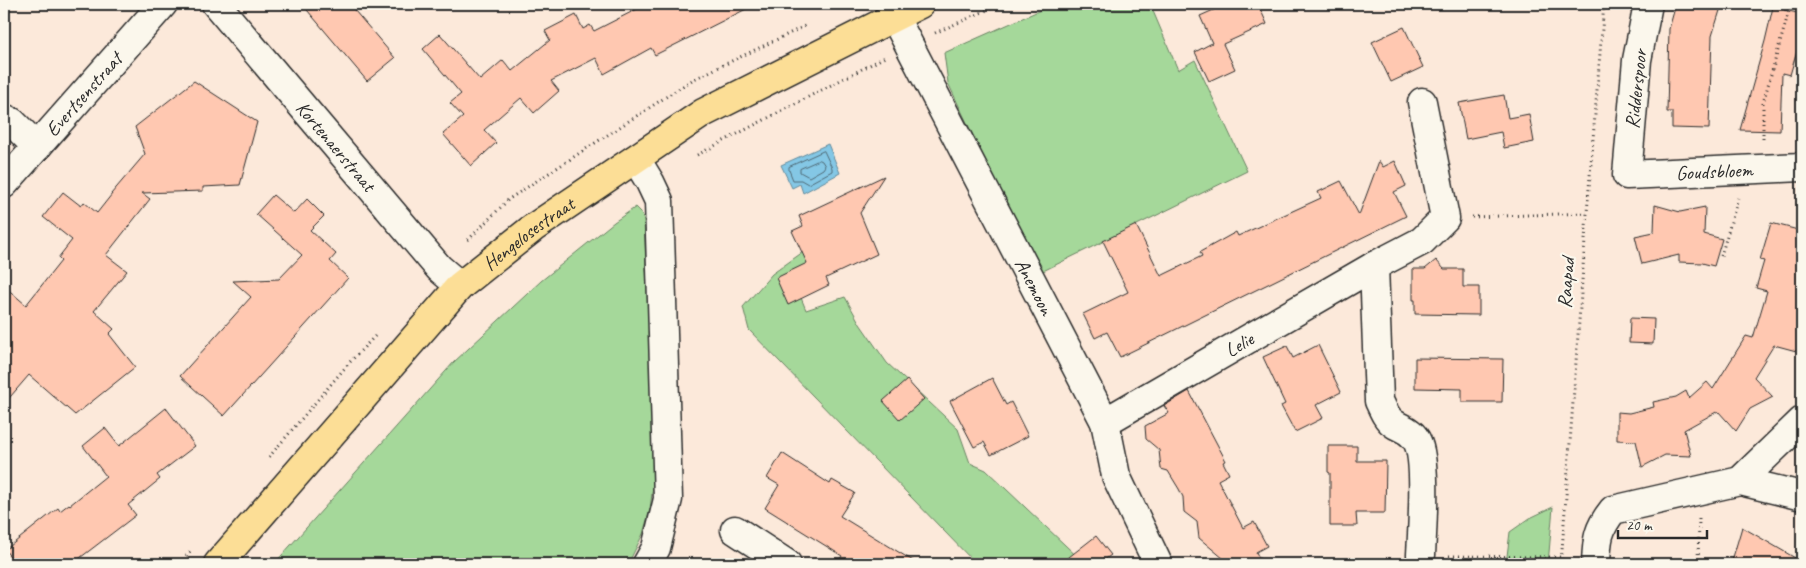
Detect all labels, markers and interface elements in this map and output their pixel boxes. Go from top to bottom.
street label: Evertsenstraat [40,44,129,141]
street label: Ridderspoor [1619,46,1653,130]
street label: Kortenaerstraat [291,96,383,198]
street label: Goudsbloem [1675,157,1755,185]
street label: Hengelosestraat [478,190,581,276]
street label: Anemoon [1010,254,1060,320]
street label: Raapad [1552,254,1580,309]
street label: Lelie [1220,325,1259,362]
scale bar [1618,508,1707,540]
text: 20 m [1626,516,1653,535]

